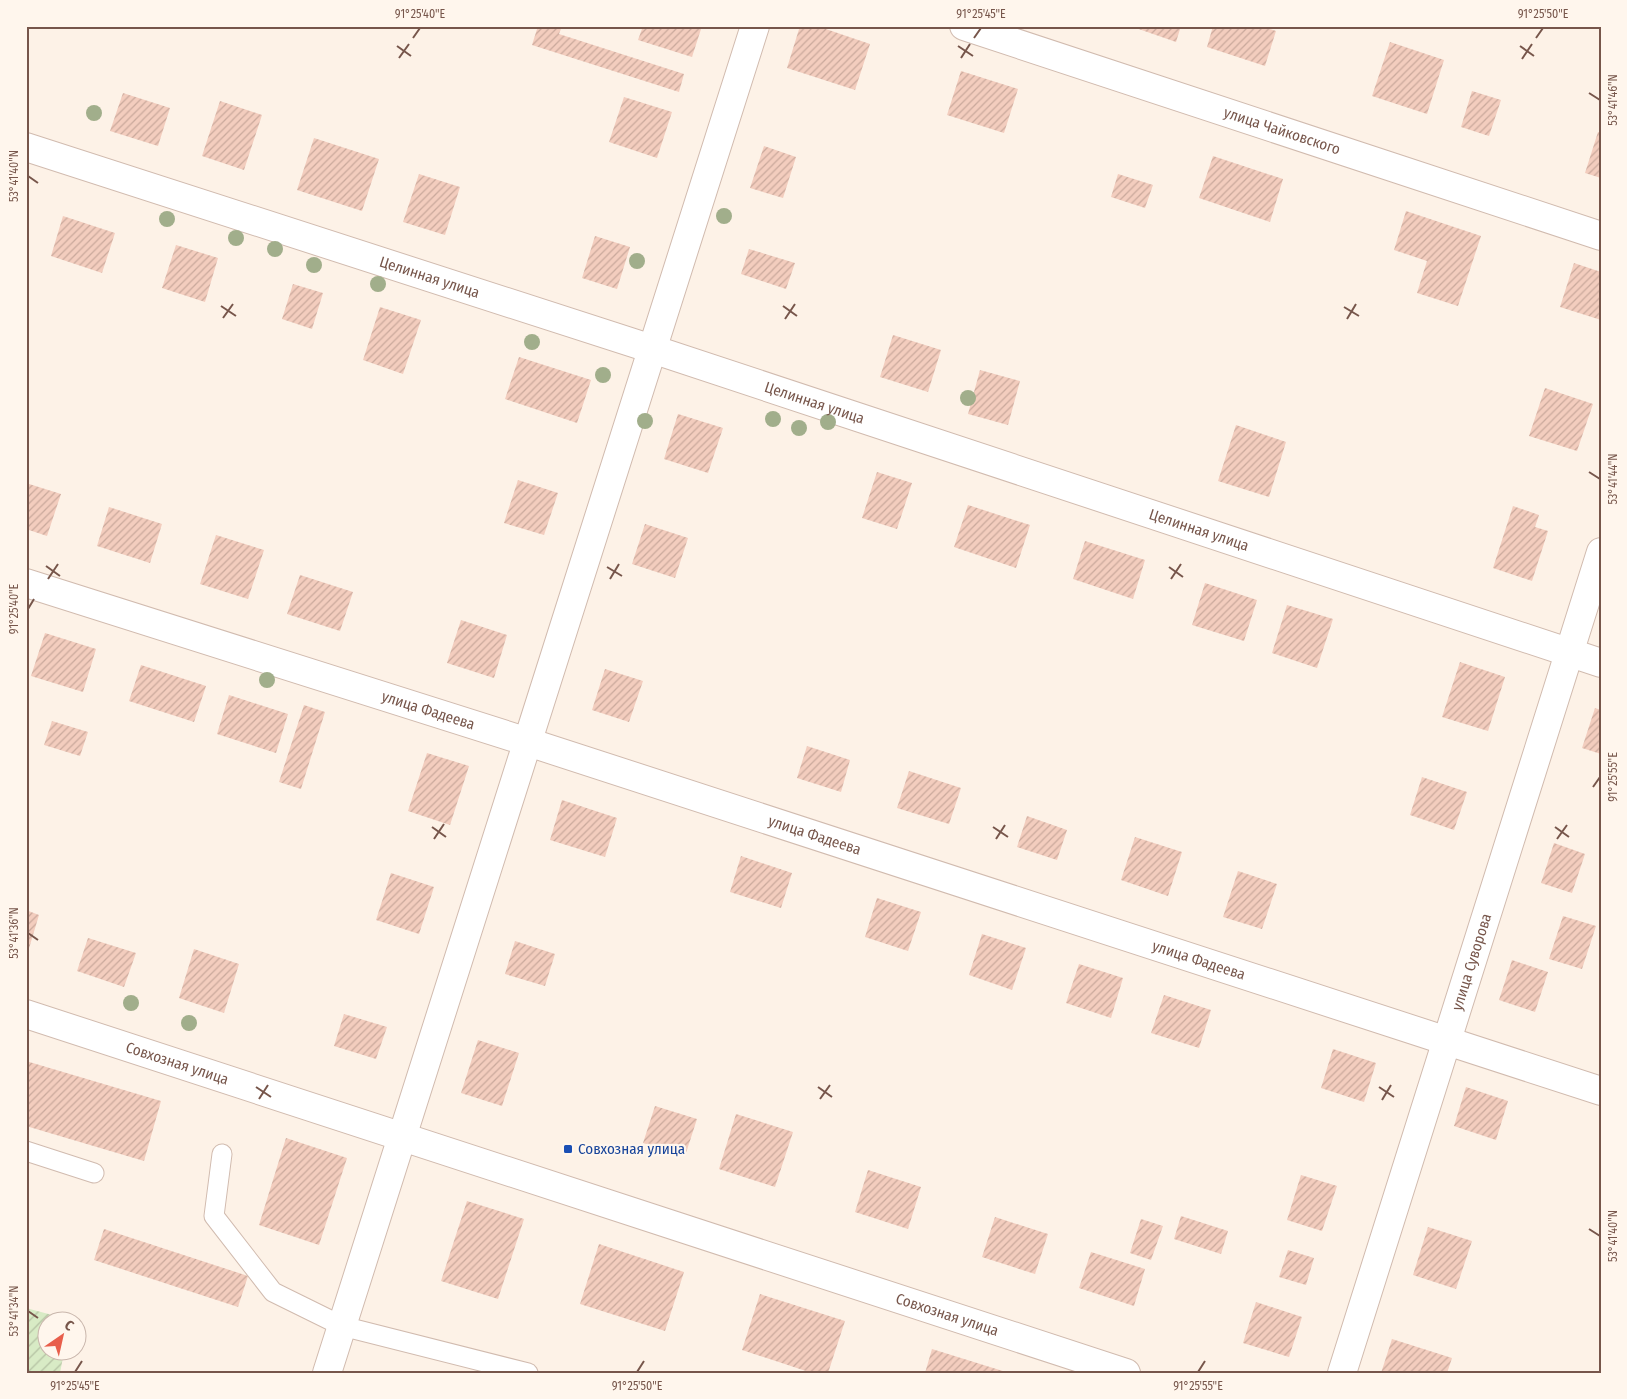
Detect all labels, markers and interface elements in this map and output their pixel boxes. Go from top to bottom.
text: 91°25'40"E [395,7,446,21]
text: 91°25'45"E [956,7,1006,21]
text: 91°25'50"E [1518,7,1569,21]
text: 53°41'46"N [1606,74,1620,126]
street label: улица Чайковского [1222,103,1343,159]
text: 53°41'40"N [7,150,21,202]
street label: Целинная улица [377,253,482,302]
street label: Целинная улица [762,378,867,428]
text: 53°41'44"N [1606,453,1620,505]
street label: Целинная улица [1147,505,1251,555]
text: 91°25'40"E [7,583,21,634]
street label: улица Фадеева [380,687,477,734]
text: 91°25'55"E [1606,752,1620,802]
street label: улица Фадеева [766,812,863,859]
text: 53°41'36"N [7,907,21,959]
street label: улица Суворова [1448,911,1495,1013]
street label: улица Фадеева [1150,937,1248,984]
street label: Совхозная улица [123,1038,231,1089]
place label: Совхозная улица [578,1140,685,1158]
marker: Совхозная улица [562,1143,574,1155]
text: 53°41'40"N [1606,1210,1620,1262]
text: 53°41'34"N [7,1285,21,1337]
street label: Совхозная улица [893,1289,1001,1340]
north arrow [38,1312,88,1362]
text: С [61,1317,77,1335]
text: 91°25'45"E [50,1379,100,1393]
text: 91°25'50"E [612,1379,663,1393]
text: 91°25'55"E [1173,1379,1223,1393]

